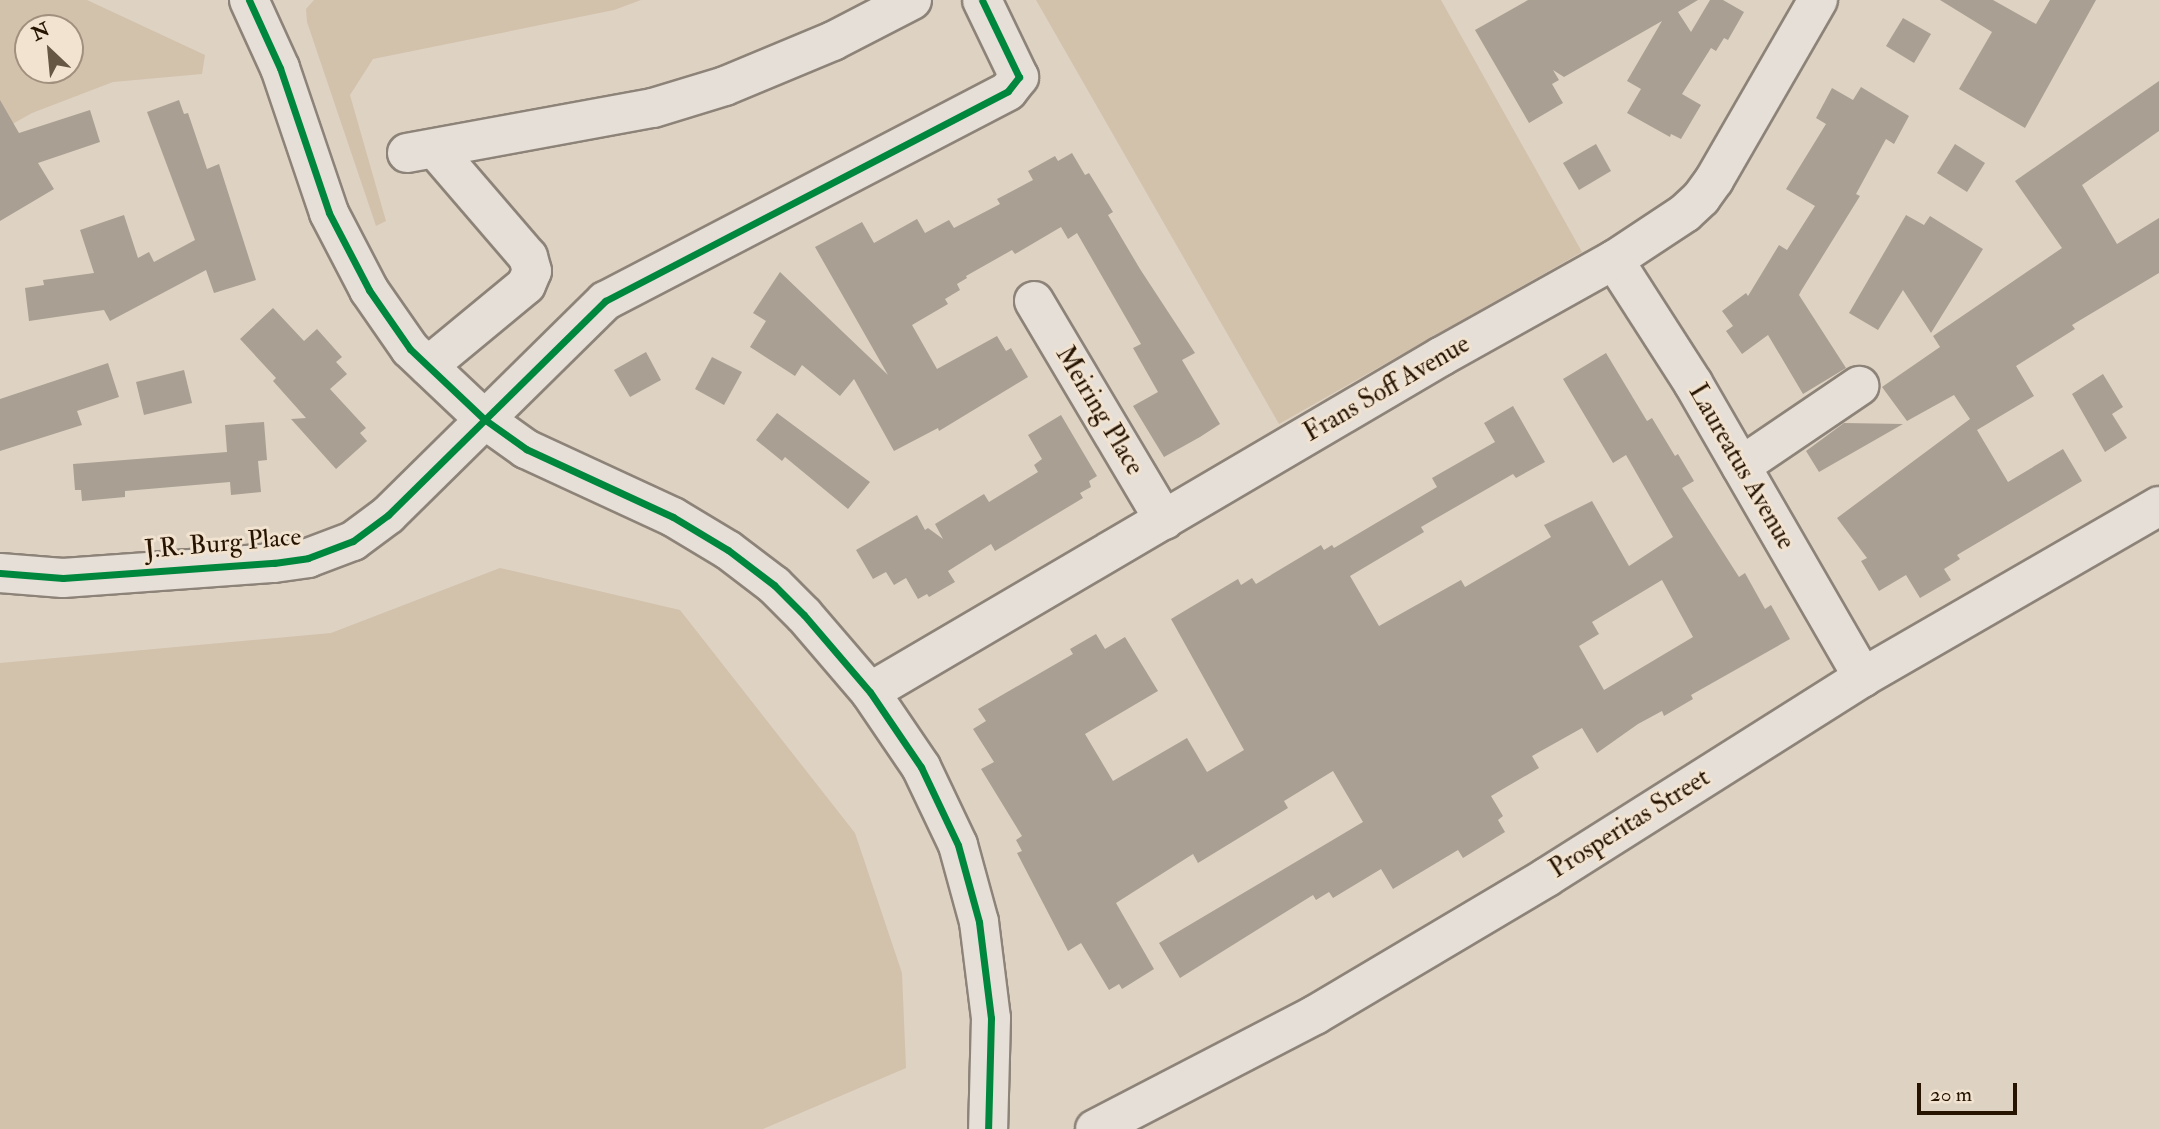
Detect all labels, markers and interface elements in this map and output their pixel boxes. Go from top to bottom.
north arrow [14,14,84,84]
text: N [28,17,54,46]
street label: Frans Soff Avenue [1298,329,1476,449]
street label: Meiring Place [1048,341,1150,481]
street label: Laureatus Avenue [1681,379,1801,555]
street label: J.R. Burg Place [143,522,303,566]
street label: Prosperitas Street [1544,762,1716,886]
scale bar [1921,1070,2021,1114]
text: 20 m [1930,1081,1972,1108]

